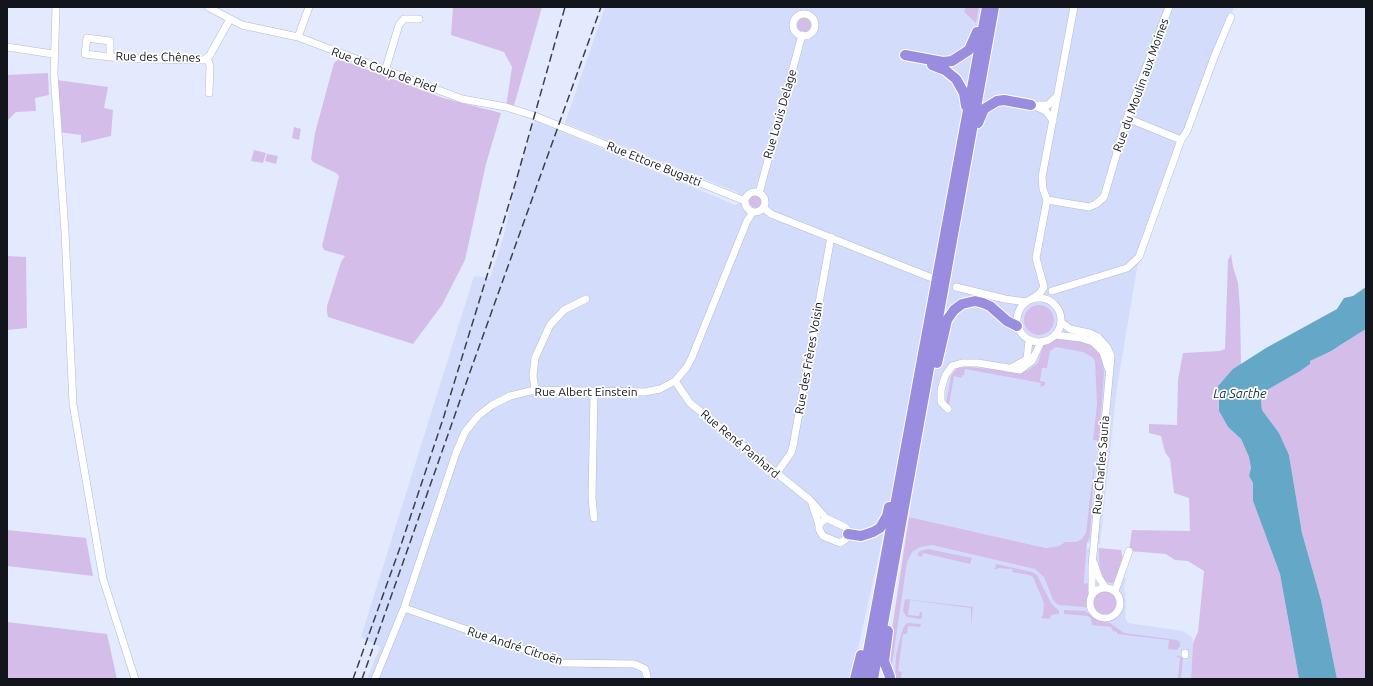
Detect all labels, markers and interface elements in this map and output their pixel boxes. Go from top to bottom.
street label: Rue du Moulin aux Moines [1110,16,1172,154]
street label: Rue de Coup de Pied [329,44,439,96]
street label: Rue des Chênes [115,49,201,65]
street label: Rue Louis Delage [760,68,800,160]
street label: Rue Ettore Bugatti [605,138,703,190]
street label: Rue des Frères Voisin [792,301,826,415]
street label: Rue Albert Einstein [534,385,638,399]
water label: La Sarthe [1213,386,1267,402]
street label: Rue René Panhard [698,407,782,481]
street label: Rue Charles Sauria [1090,415,1112,515]
street label: Rue André Citroën [466,624,564,668]

